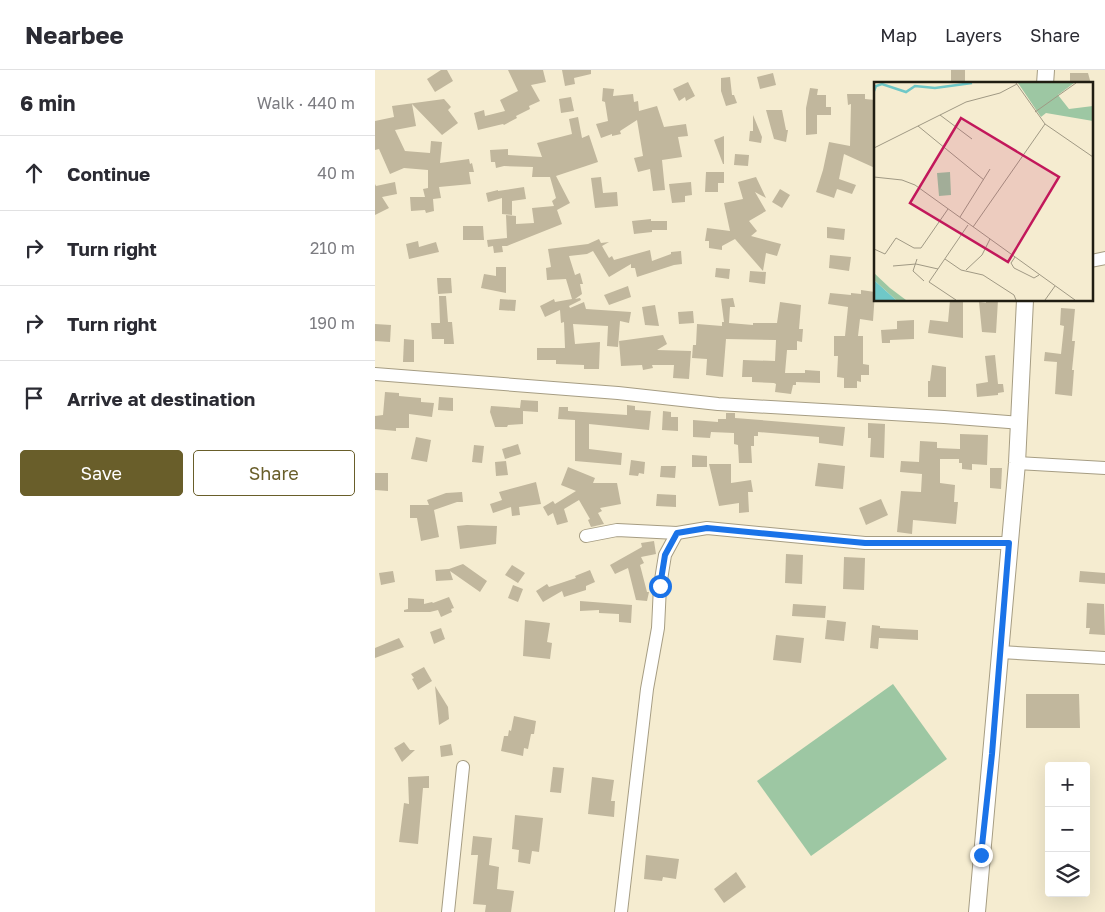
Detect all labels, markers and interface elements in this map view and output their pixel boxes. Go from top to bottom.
text: Nearbee [25,20,124,49]
text: Map [880,24,917,46]
text: Layers [945,24,1002,46]
text: Share [1030,24,1080,46]
inset map [874,82,1093,301]
text: 6 min [20,90,75,116]
text: Walk · 440 m [257,93,355,113]
icon: ahead [20,159,48,187]
text: Continue [67,162,150,185]
text: 40 m [317,163,355,183]
icon: right [20,234,48,262]
text: Turn right [67,237,157,260]
text: 210 m [310,238,355,258]
icon: right [20,309,48,337]
text: Turn right [67,312,157,335]
text: 190 m [309,313,355,333]
icon: arrive [20,384,48,412]
text: Arrive at destination [67,387,255,410]
button: Save [20,450,183,496]
button: Share [193,450,355,496]
route start [649,575,672,598]
map controls [1045,762,1090,897]
button: + [1045,762,1090,807]
button: − [1045,807,1090,852]
route end [970,844,993,867]
button: layers [1045,852,1090,897]

